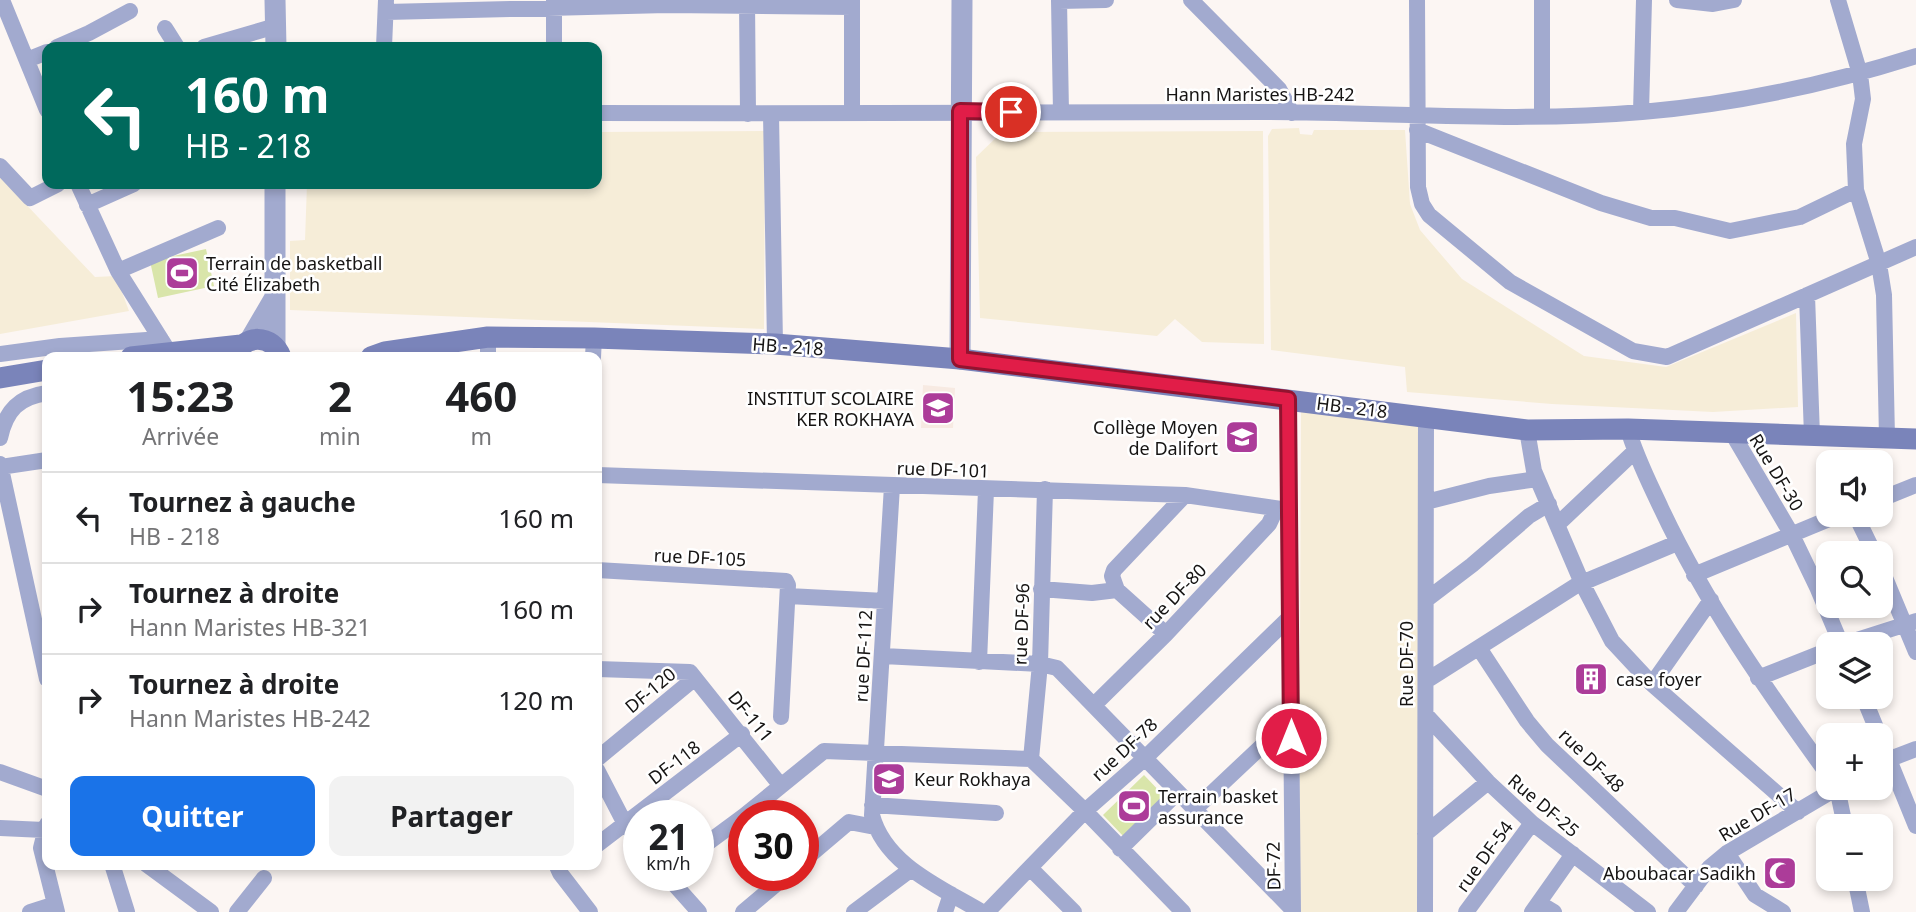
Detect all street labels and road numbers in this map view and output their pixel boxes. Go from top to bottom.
street label: Hann Maristes HB-242 [1165,82,1355,106]
street label: HB - 218 [752,332,824,360]
street label: HB - 218 [1315,391,1389,423]
street label: Rue DF-30 [1745,429,1809,515]
street label: rue DF-101 [896,455,990,483]
street label: rue DF-105 [653,543,747,571]
street label: rue DF-80 [1137,558,1211,634]
street label: rue DF-96 [1008,582,1034,666]
street label: rue DF-112 [849,609,877,703]
street label: Rue DF-70 [1394,621,1418,707]
street label: DF-120 [620,662,680,718]
street label: DF-111 [723,685,779,747]
street label: rue DF-78 [1086,712,1162,786]
street label: rue DF-48 [1554,723,1630,797]
street label: DF-118 [643,735,705,789]
street label: Rue DF-25 [1503,768,1585,842]
street label: Rue DF-17 [1714,782,1800,846]
street label: rue DF-54 [1450,816,1518,896]
street label: DF-72 [1261,841,1285,891]

